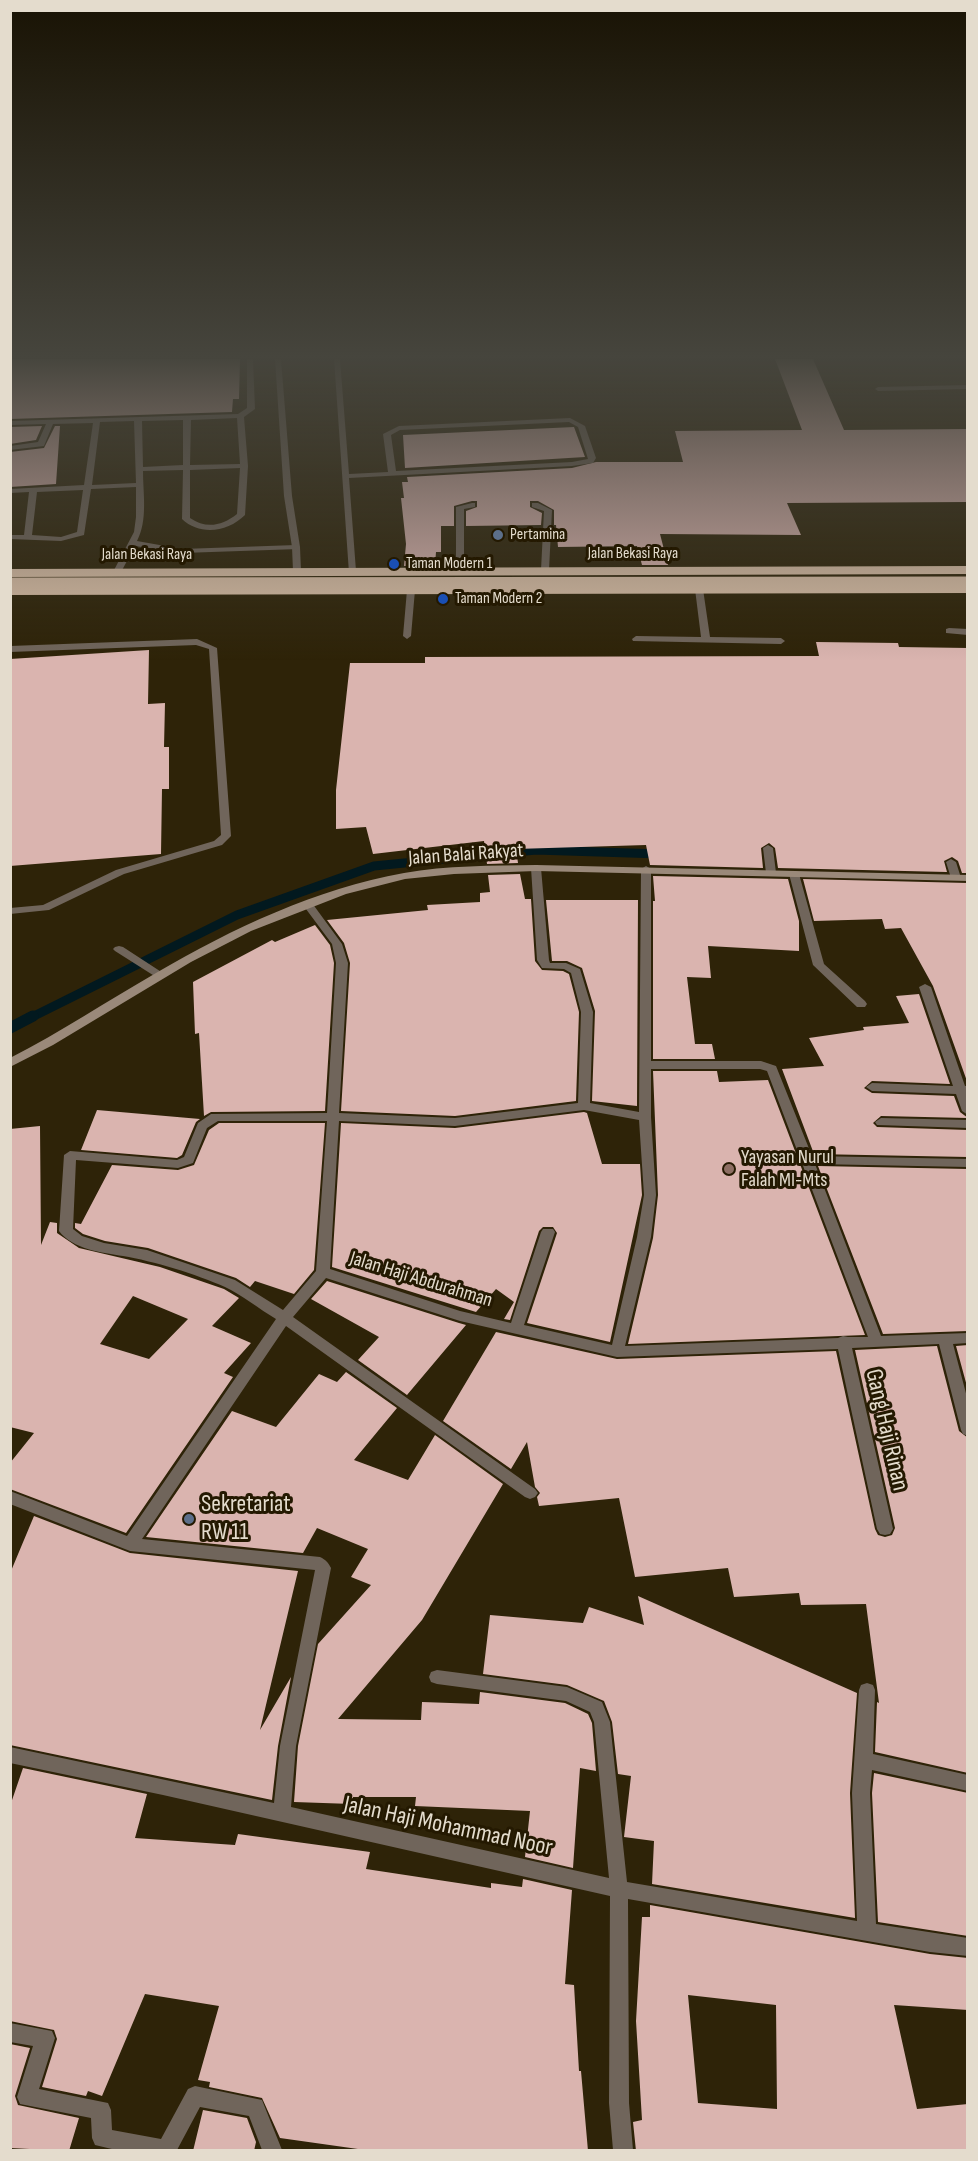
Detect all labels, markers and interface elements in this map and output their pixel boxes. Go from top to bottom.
place label: Pertamina [510,525,565,545]
marker: Pertamina [491,528,505,542]
street label: Jalan Bekasi Raya [588,544,678,564]
street label: Jalan Bekasi Raya [102,545,192,565]
place label: Taman Modern 1 [406,554,492,574]
marker: Taman Modern 1 [387,557,401,571]
place label: Taman Modern 2 [455,589,542,609]
marker: Taman Modern 2 [436,592,450,606]
street label: Jalan Balai Rakyat [408,839,524,871]
place label: Yayasan Nurul Falah MI-Mts [741,1146,834,1193]
marker: Yayasan Nurul Falah MI-Mts [722,1162,736,1176]
street label: Jalan Haji Abdurahman [347,1247,495,1313]
street label: Gang Haji Rinan [858,1366,914,1494]
place label: Sekretariat RW 11 [201,1491,291,1547]
marker: Sekretariat RW 11 [182,1512,196,1526]
street label: Jalan Haji Mohammad Noor [341,1791,555,1863]

